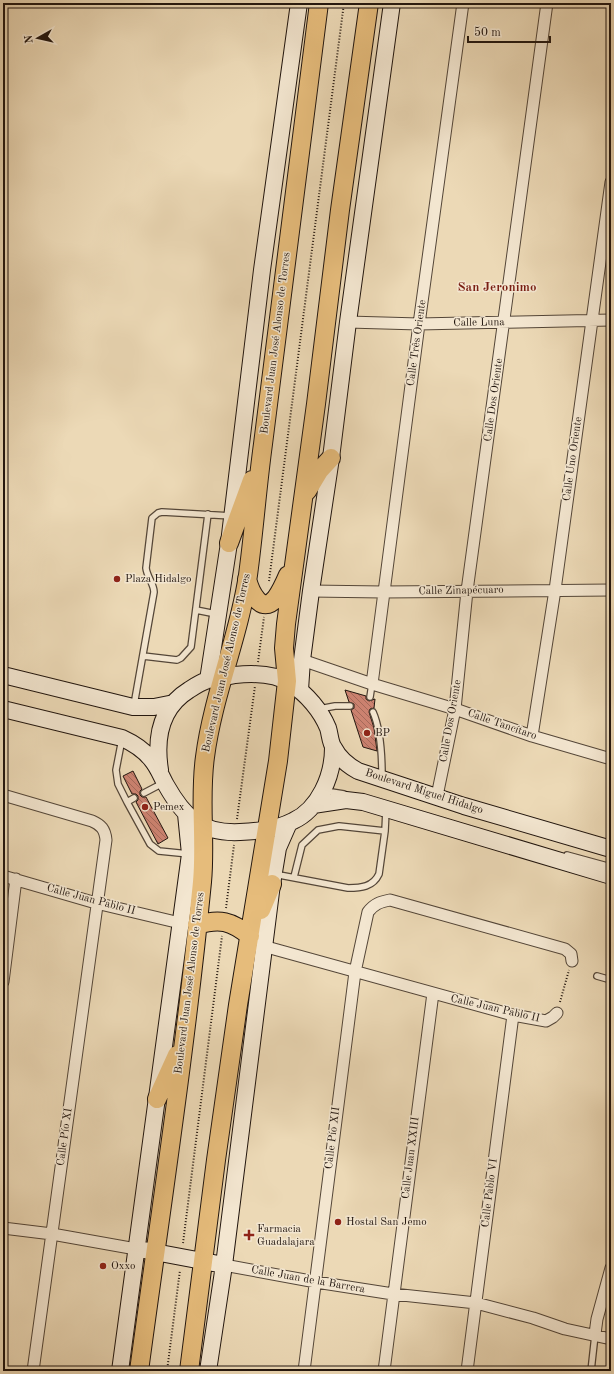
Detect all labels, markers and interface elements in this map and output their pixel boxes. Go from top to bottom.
north arrow [18,18,58,58]
scale bar [468,18,550,44]
text: 50 m [474,26,501,39]
text: N [23,34,36,44]
street label: Boulevard Juan José Alonso de Torres [259,251,293,435]
district label: San Jeronimo [458,281,536,294]
street label: Calle Três Oriente [405,299,429,387]
street label: Calle Luna [453,317,505,329]
street label: Calle Dos Oriente [483,358,505,442]
street label: Calle Uno Oriente [562,416,584,502]
street label: Boulevard Juan José Alonso de Torres [201,572,253,753]
marker: Plaza Hidalgo [112,574,122,584]
place label: Plaza Hidalgo [125,574,191,585]
street label: Calle Zinapécuaro [418,585,504,597]
street label: Calle Dos Oriente [438,679,464,763]
street label: Calle Tancítaro [466,708,538,742]
marker: BP [362,728,372,738]
place label: BP [375,728,390,739]
street label: Boulevard Miguel Hidalgo [364,768,484,816]
marker: Pemex [140,802,150,812]
place label: Pemex [153,802,185,813]
street label: Calle Juan Pablo II [45,883,137,917]
street label: Boulevard Juan José Alonso de Torres [173,891,207,1075]
street label: Calle Juan Pablo II [449,993,541,1025]
street label: Calle Pío XII [324,1106,342,1170]
street label: Calle Pío XI [55,1107,75,1167]
street label: Calle Juan XXIII [401,1116,421,1200]
street label: Calle Pablo VI [480,1158,500,1228]
marker: Hostal San Jemo [333,1217,343,1227]
place label: Hostal San Jemo [346,1217,427,1228]
place label: Farmacia Guadalajara [257,1224,315,1248]
marker: Farmacia Guadalajara [244,1230,254,1240]
marker: Oxxo [98,1261,108,1271]
place label: Oxxo [111,1261,135,1272]
street label: Calle Juan de la Barrera [250,1265,366,1296]

